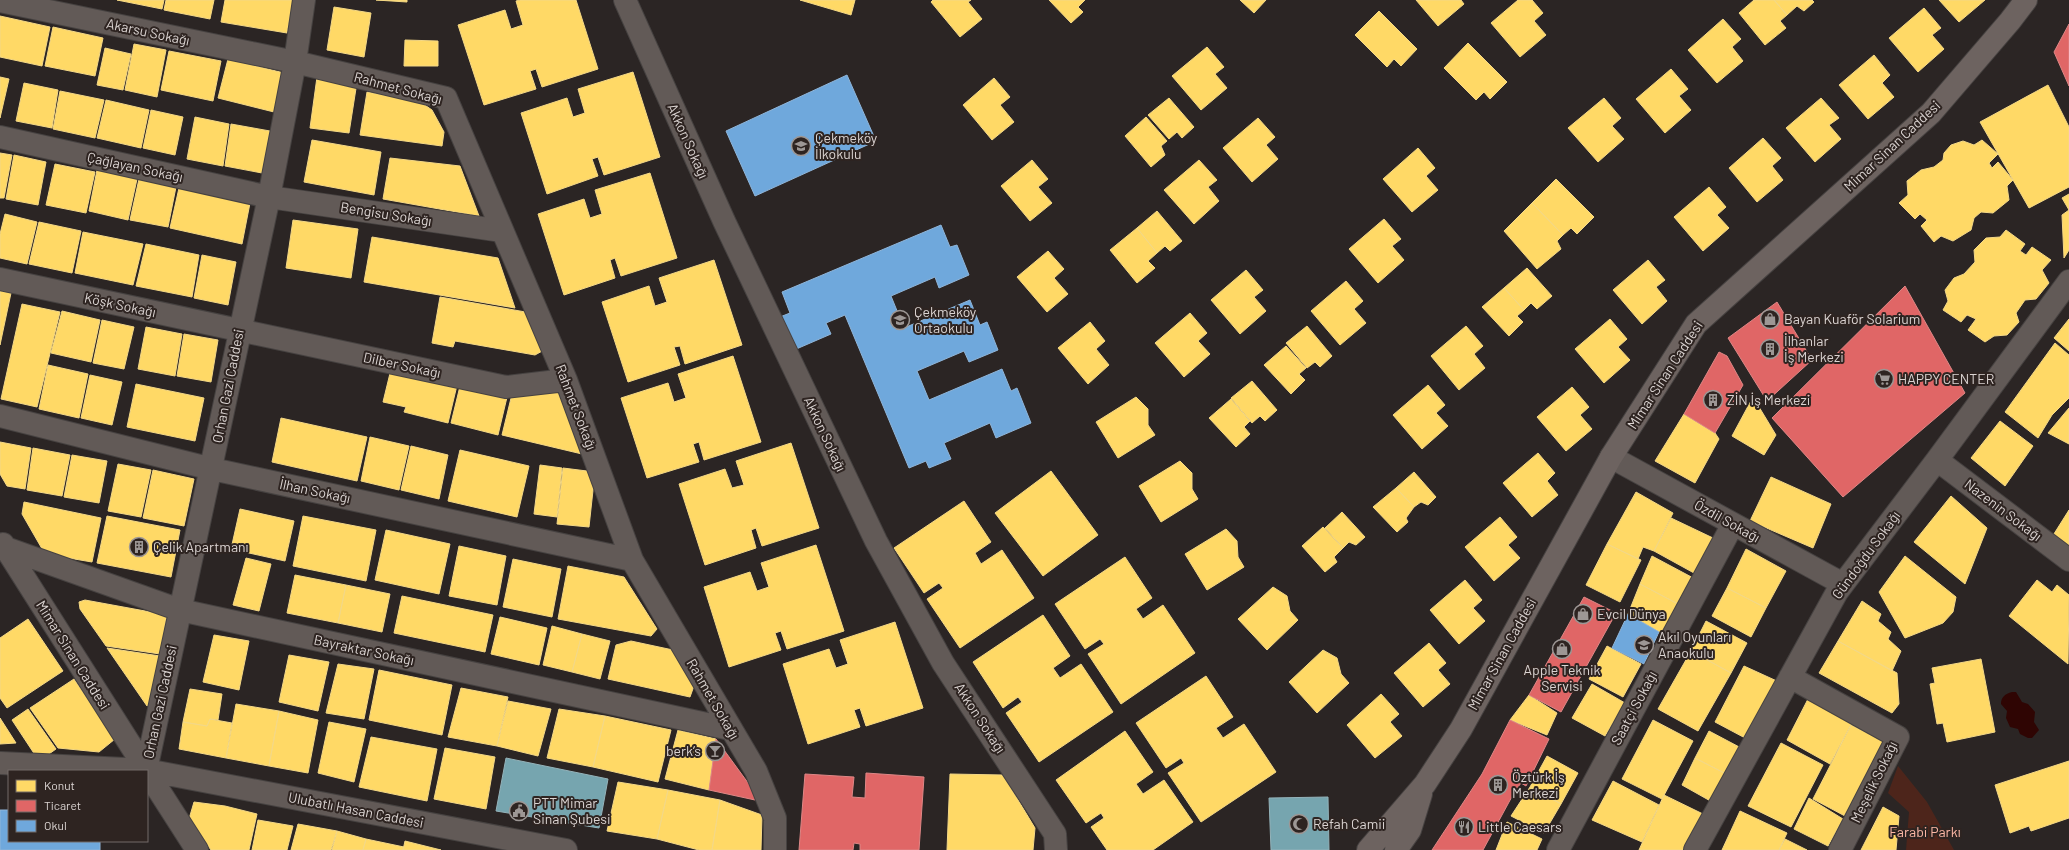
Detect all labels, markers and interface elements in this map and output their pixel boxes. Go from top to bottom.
street label: Akarsu Sokağı [105,14,191,49]
street label: Rahmet Sokağı [352,68,444,107]
street label: Mimar Sinan Caddesi [1840,97,1943,195]
street label: Akkon Sokağı [664,101,713,181]
place label: Çekmeköy İlkokulu [815,129,878,162]
school or university icon: Çekmeköy İlkokulu [790,135,812,157]
street label: Çağlayan Sokağı [86,148,185,185]
street label: Bengisu Sokağı [339,198,433,229]
street label: Köşk Sokağı [83,289,157,320]
place label: Çekmeköy Ortaokulu [914,303,977,336]
shop icon: Bayan Kuaför Solarium [1759,308,1781,330]
school or university icon: Çekmeköy Ortaokulu [889,309,911,331]
place label: Bayan Kuaför Solarium [1784,310,1920,327]
street label: Mimar Sinan Caddesi [1623,317,1706,432]
street label: Orhan Gazi Caddesi [208,328,247,444]
place label: İlhanlar İş Merkezi [1784,332,1844,365]
building icon: İlhanlar İş Merkezi [1759,338,1781,360]
street label: Dilber Sokağı [362,348,442,381]
street label: Rahmet Sokağı [552,362,601,452]
supermarket icon: HAPPY CENTER [1873,368,1895,390]
place label: HAPPY CENTER [1898,370,1994,387]
building icon: ZİN İş Merkezi [1702,389,1724,411]
place label: ZİN İş Merkezi [1727,391,1810,408]
street label: Akkon Sokağı [801,394,850,474]
street label: İlhan Sokağı [278,475,352,506]
street label: Nazenin Sokağı [1961,475,2045,544]
street label: Özdil Sokağı [1691,496,1763,546]
street label: Gündoğdu Sokağı [1828,507,1903,602]
building icon: Çelik Apartmanı [128,536,150,558]
place label: Çelik Apartmanı [153,538,249,555]
street label: Mimar Sinan Caddesi [1464,595,1539,713]
street label: Mimar Sinan Caddesi [33,597,114,712]
shop icon: Evcil Dünya [1572,603,1594,625]
place label: Evcil Dünya [1597,605,1666,622]
place label: Akıl Oyunları Anaokulu [1658,628,1731,661]
street label: Bayraktar Sokağı [312,631,416,668]
school or university icon: Akıl Oyunları Anaokulu [1633,634,1655,656]
shop icon: Apple Teknik Servisi [1551,638,1573,660]
street label: Orhan Gazi Caddesi [139,644,180,760]
street label: Rahmet Sokağı [683,655,743,742]
place label: Apple Teknik Servisi [1523,661,1601,694]
street label: Saatçi Sokağı [1607,668,1660,748]
street label: Akkon Sokağı [951,679,1009,756]
street label: Meşelik Sokağı [1847,738,1901,825]
bar icon: berk’s [704,740,726,762]
place label: berk’s [666,742,701,759]
place label: Öztürk İş Merkezi [1512,768,1565,801]
legend [8,770,148,842]
building icon: Öztürk İş Merkezi [1487,774,1509,796]
text: Konut [44,778,75,792]
street label: Ulubatlı Hasan Caddesi [287,788,425,831]
place label: PTT Mimar Sinan Şubesi [533,794,611,827]
text: Ticaret [44,798,81,812]
public building icon: PTT Mimar Sinan Şubesi [508,800,530,822]
mosque icon: Refah Camii [1288,813,1310,835]
place label: Refah Camii [1313,815,1385,832]
restaurant icon: Little Caesars [1453,816,1475,838]
text: Okul [44,818,67,832]
place label: Little Caesars [1478,818,1562,835]
park label: Farabi Parkı [1889,823,1961,840]

